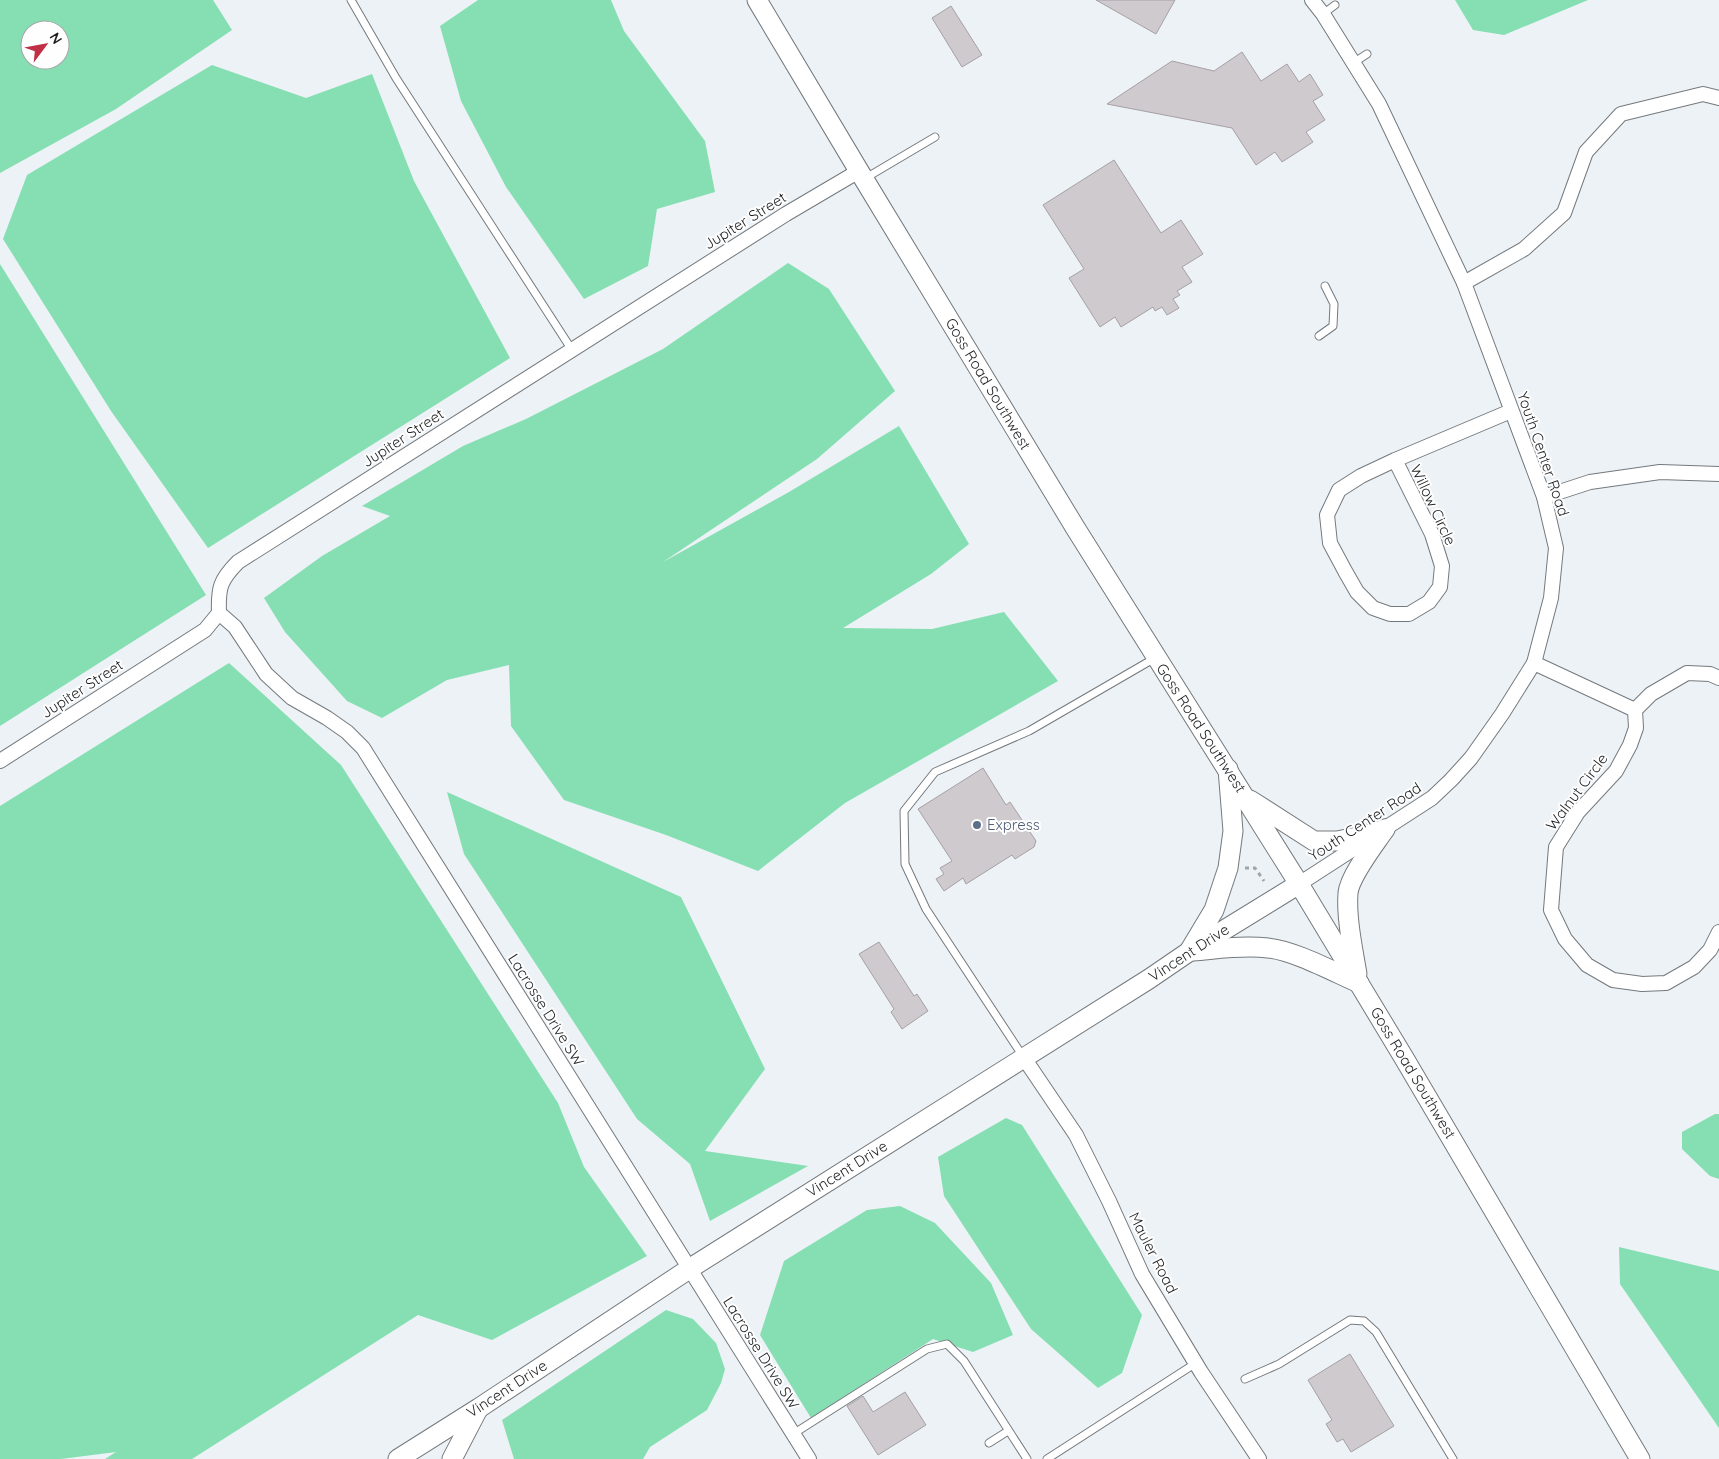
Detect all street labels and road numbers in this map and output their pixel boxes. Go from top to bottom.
street label: Jupiter Street [700,188,790,253]
street label: Goss Road Southwest [942,314,1035,453]
street label: Youth Center Road [1513,389,1574,519]
street label: Jupiter Street [358,404,447,471]
street label: Willow Circle [1406,461,1460,548]
street label: Jupiter Street [37,655,126,722]
street label: Goss Road Southwest [1152,659,1250,796]
street label: Walnut Circle [1542,750,1612,834]
street label: Youth Center Road [1305,778,1425,865]
street label: Vincent Drive [1145,920,1233,986]
street label: Lacrosse Drive SW [504,950,589,1070]
street label: Goss Road Southwest [1367,1003,1460,1142]
street label: Vincent Drive [803,1136,891,1201]
street label: Mauler Road [1125,1209,1182,1297]
street label: Lacrosse Drive SW [719,1293,804,1413]
street label: Vincent Drive [463,1356,551,1422]

